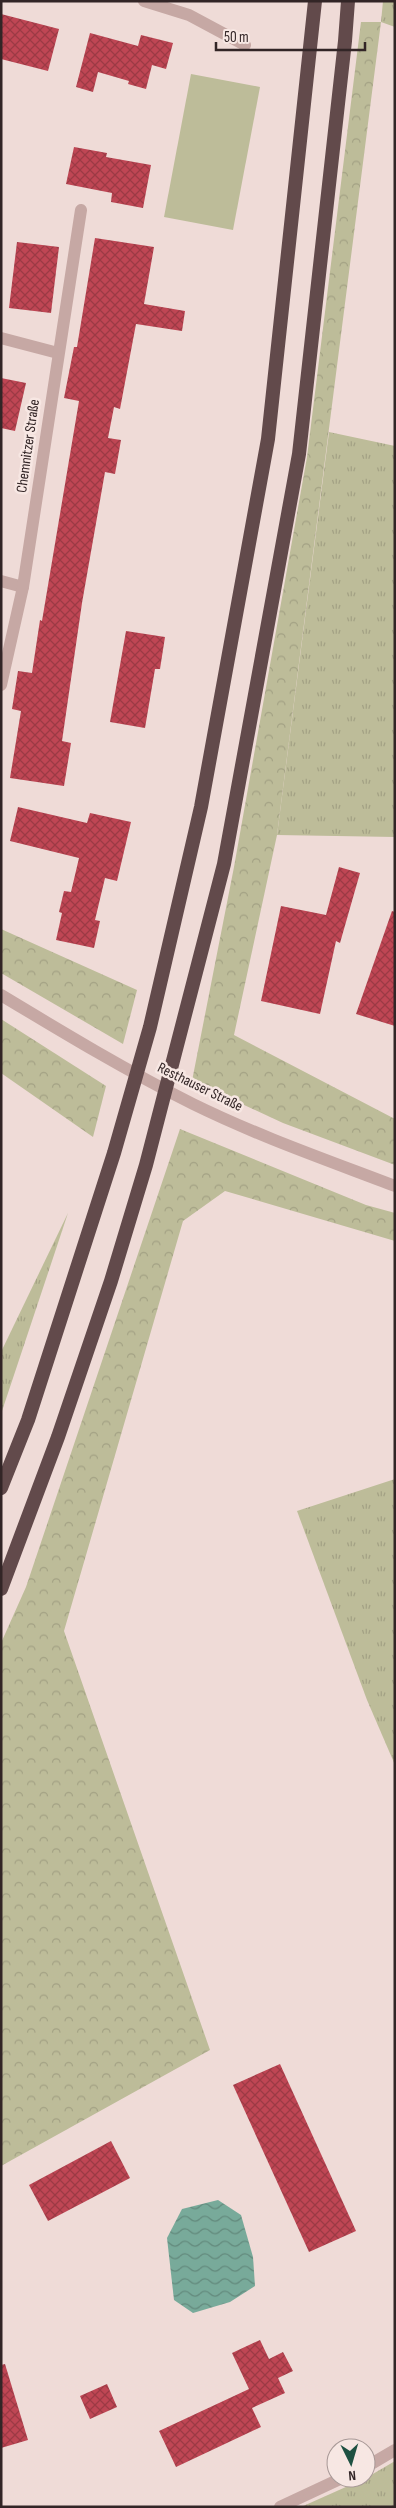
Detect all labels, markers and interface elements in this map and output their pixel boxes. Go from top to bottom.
scale bar [216,20,365,52]
text: 50 m [224,28,249,47]
street label: Chemnitzer Straße [12,398,44,494]
street label: Resthauser Straße [154,1058,246,1116]
north arrow [326,2438,376,2488]
text: N [348,2467,357,2484]

